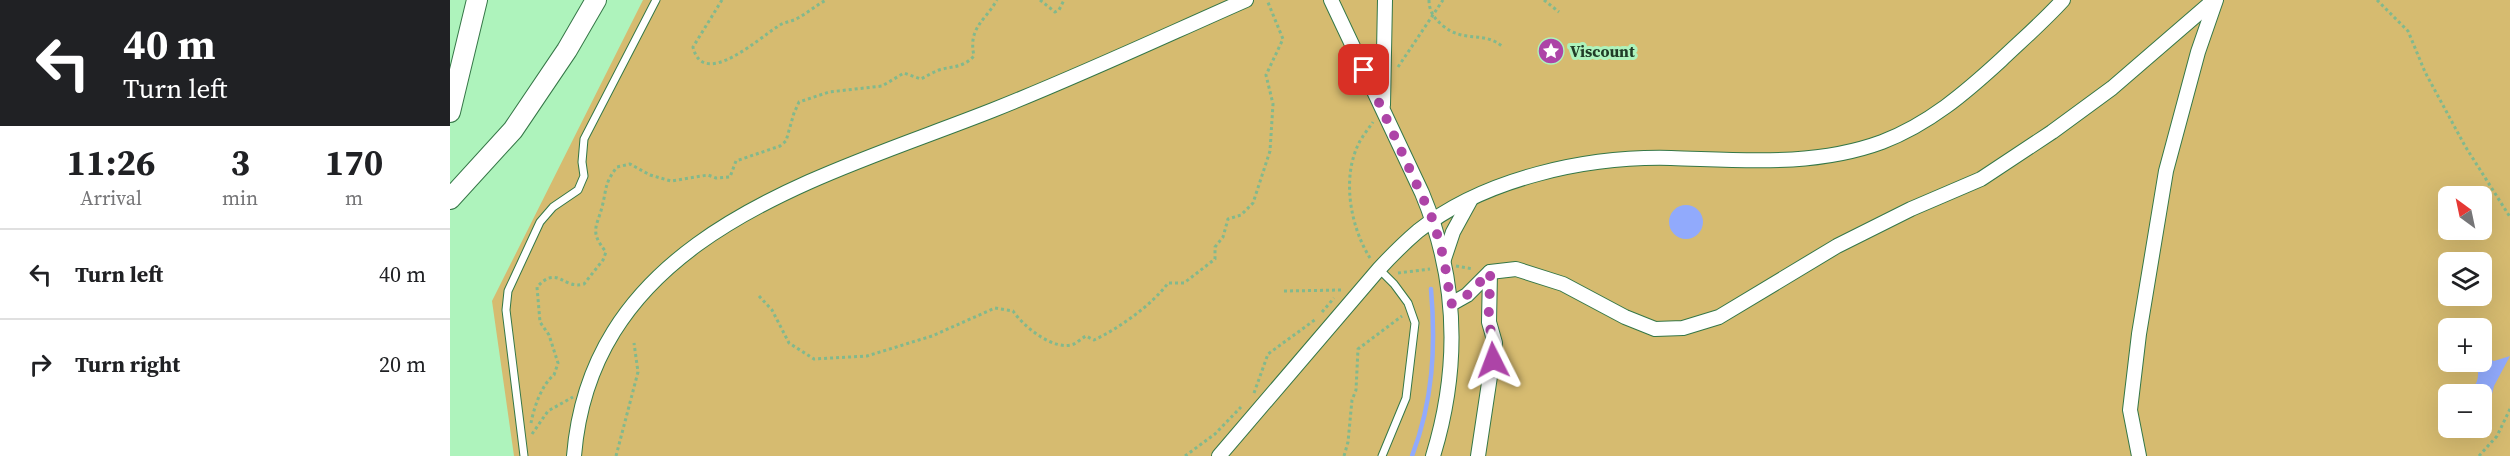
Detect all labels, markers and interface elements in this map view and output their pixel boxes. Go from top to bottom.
text: 40 m [123,15,216,73]
icon: left [24,24,102,102]
place icon: Viscount [1536,36,1566,66]
place label: Viscount [1570,40,1635,62]
pin [1338,44,1389,95]
icon: arrive [1347,53,1380,86]
text: Turn left [123,70,227,107]
text: 11:26 [67,138,155,187]
text: 3 [230,138,250,187]
text: 170 [325,138,383,187]
text: Arrival [80,184,142,212]
text: min [222,184,258,212]
text: m [345,184,363,212]
north arrow [2438,186,2492,240]
map controls [2438,186,2492,438]
button: layers [2438,252,2492,306]
icon: left [24,258,57,291]
text: Turn left [75,259,163,289]
text: 40 m [379,259,426,289]
button: + [2438,318,2492,372]
position arrow [1461,328,1525,392]
icon: right [24,348,57,381]
text: Turn right [75,349,180,379]
text: 20 m [379,349,426,379]
button: − [2438,384,2492,438]

